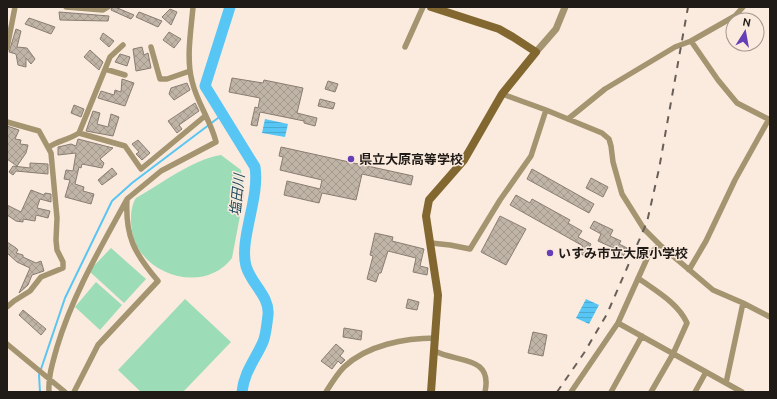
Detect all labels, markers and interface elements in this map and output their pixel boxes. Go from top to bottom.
north arrow [725,12,765,52]
text: N [742,16,752,29]
place label: 県立大原高等学校 [359,152,463,166]
marker: 県立大原高等学校 [346,154,356,164]
water label: 塩田川 [227,171,247,217]
place label: いすみ市立大原小学校 [558,246,688,260]
marker: いすみ市立大原小学校 [545,248,555,258]

